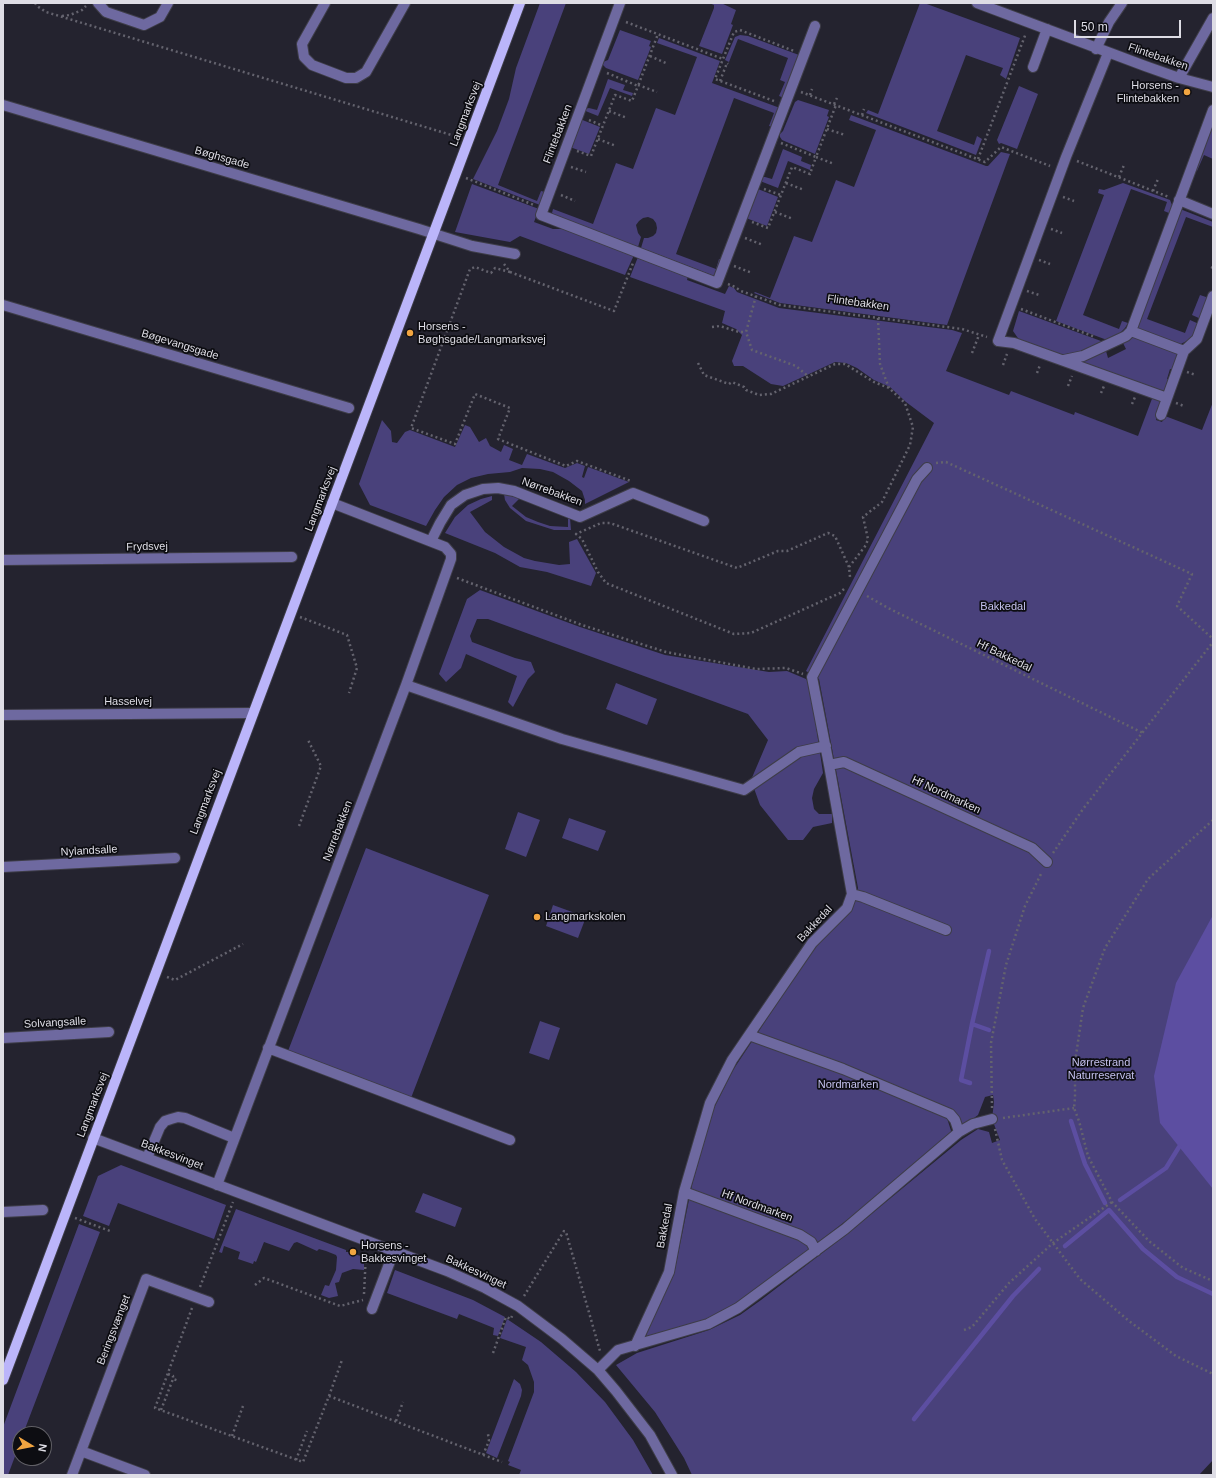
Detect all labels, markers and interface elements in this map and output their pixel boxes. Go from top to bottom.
scale bar [1076,12,1183,38]
text: 50 m [1081,20,1108,34]
street label: Flintebakken [1126,41,1190,73]
place label: Horsens - Flintebakken [1117,79,1179,105]
street label: Langmarksvej [448,80,484,148]
marker: Horsens - Flintebakken [1182,87,1192,97]
street label: Flintebakken [541,103,575,165]
street label: Bøghsgade [193,144,251,172]
street label: Flintebakken [826,292,890,314]
place label: Horsens - Bøghsgade/Langmarksvej [418,320,546,346]
street label: Bøgevangsgade [140,327,220,363]
marker: Horsens - Bøghsgade/Langmarksvej [405,328,415,338]
street label: Langmarksvej [303,465,339,533]
street label: Nørrebakken [520,475,584,509]
street label: Frydsvej [126,540,168,554]
park label: Bakkedal [980,600,1026,614]
street label: Hf Bakkedal [974,637,1034,675]
street label: Hasselvej [104,695,152,709]
street label: Langmarksvej [188,768,224,836]
street label: Hf Nordmarken [909,773,983,817]
street label: Nørrebakken [320,799,356,863]
street label: Nylandsalle [60,843,118,859]
street label: Bakkedal [795,903,835,945]
place label: Langmarkskolen [545,910,626,924]
marker: Langmarkskolen [532,912,542,922]
street label: Solvangsalle [24,1015,86,1031]
park label: Nørrestrand Naturreservat [1068,1056,1134,1082]
street label: Langmarksvej [75,1071,111,1139]
park label: Nordmarken [818,1078,878,1092]
street label: Bakkesvinget [139,1137,205,1173]
street label: Hf Nordmarken [720,1187,794,1225]
street label: Bakkedal [654,1203,676,1249]
place label: Horsens - Bakkesvinget [361,1239,426,1265]
marker: Horsens - Bakkesvinget [348,1247,358,1257]
street label: Bakkesvinget [444,1252,508,1292]
street label: Beringsvænget [95,1293,133,1367]
north arrow [12,1426,52,1466]
text: N [36,1443,49,1453]

